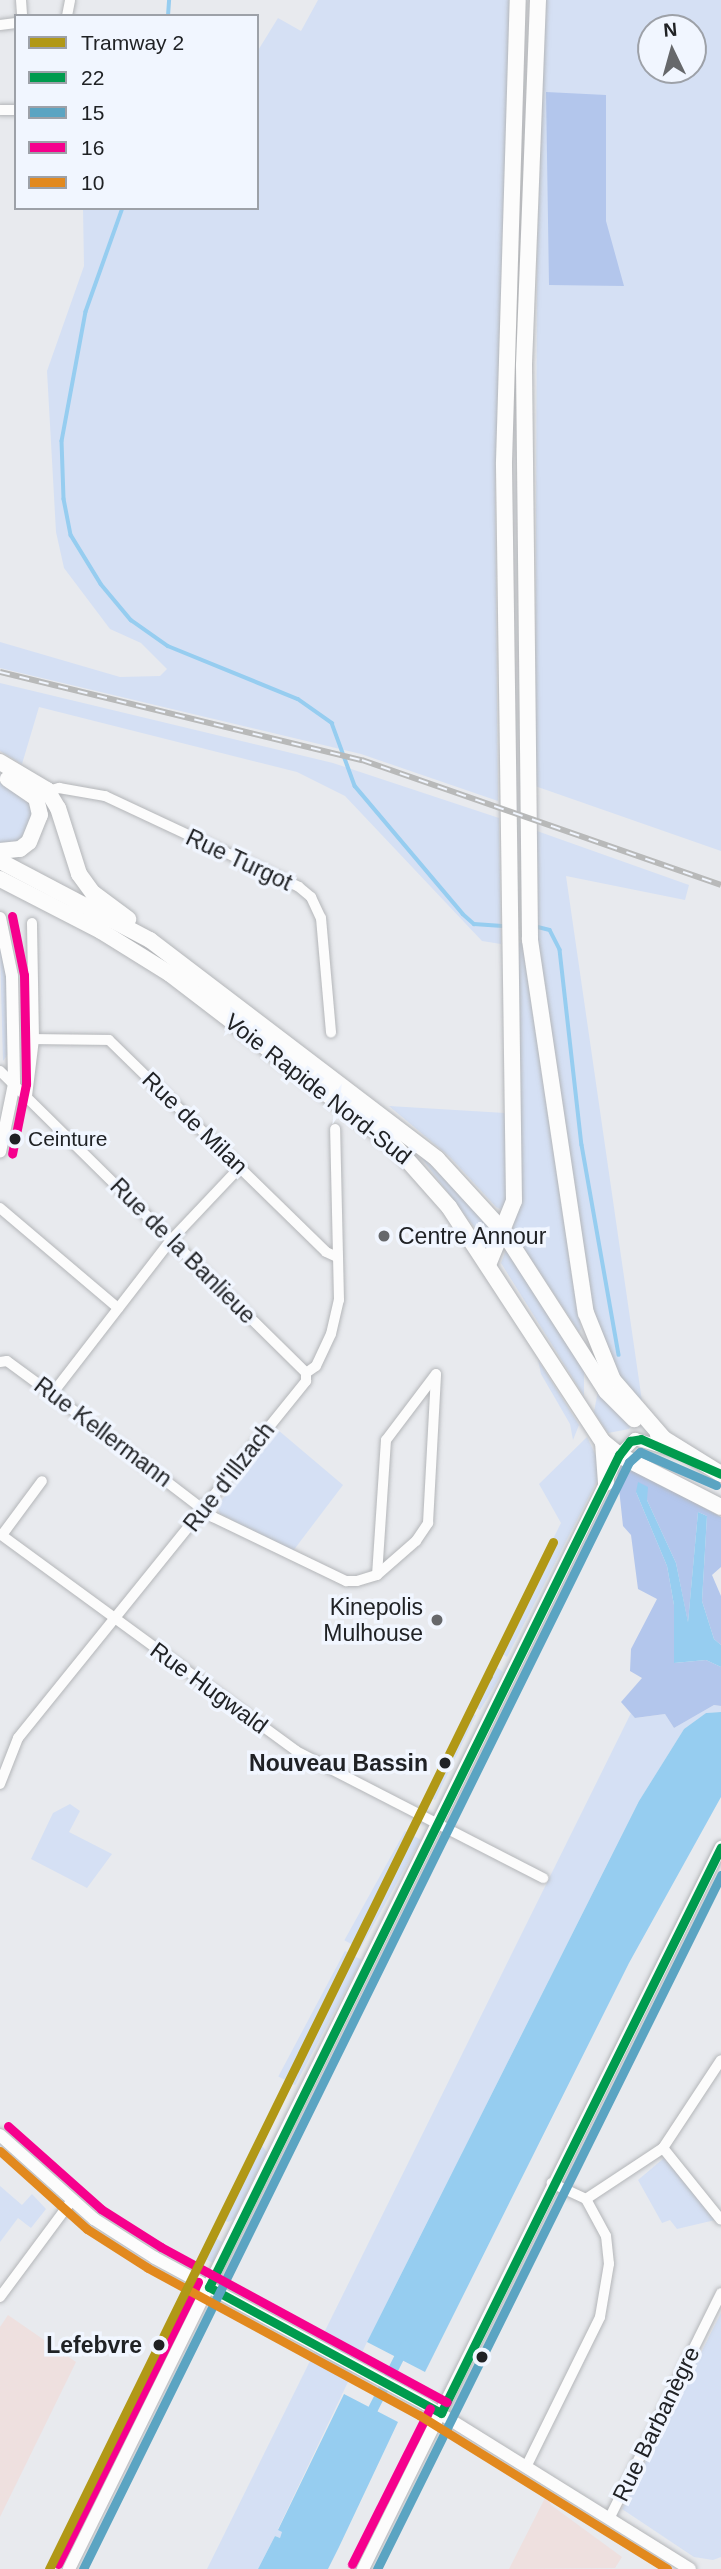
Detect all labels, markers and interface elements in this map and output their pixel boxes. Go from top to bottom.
legend [14,14,259,210]
north arrow [637,14,707,84]
text: N [663,19,678,41]
text: Tramway 2 [81,31,184,54]
text: 22 [81,66,104,89]
text: 15 [81,101,104,124]
text: 16 [81,136,104,159]
text: 10 [81,171,104,194]
street label: Rue Turgot [181,823,297,897]
street label: Voie Rapide Nord-Sud [219,1008,417,1170]
street label: Rue de Milan [137,1066,253,1180]
place label: Ceinture [28,1126,107,1152]
marker: Ceinture [8,1132,22,1146]
street label: Rue de la Banlieue [105,1173,261,1329]
place label: Centre Annour [398,1222,548,1250]
marker: Centre Annour [376,1228,392,1244]
street label: Rue Kellermann [29,1371,177,1493]
street label: Rue d'Illzach [178,1417,280,1537]
place label: Kinepolis Mulhouse [323,1593,423,1647]
marker: Kinepolis Mulhouse [429,1612,445,1628]
street label: Rue Hugwald [145,1636,273,1740]
place label: Nouveau Bassin [249,1749,428,1777]
marker: Nouveau Bassin [434,1752,456,1774]
place label: Lefebvre [46,2331,142,2359]
marker: Lefebvre [148,2334,170,2356]
street label: Rue Barbanègre [607,2342,705,2506]
unlabelled marker [475,2350,489,2364]

